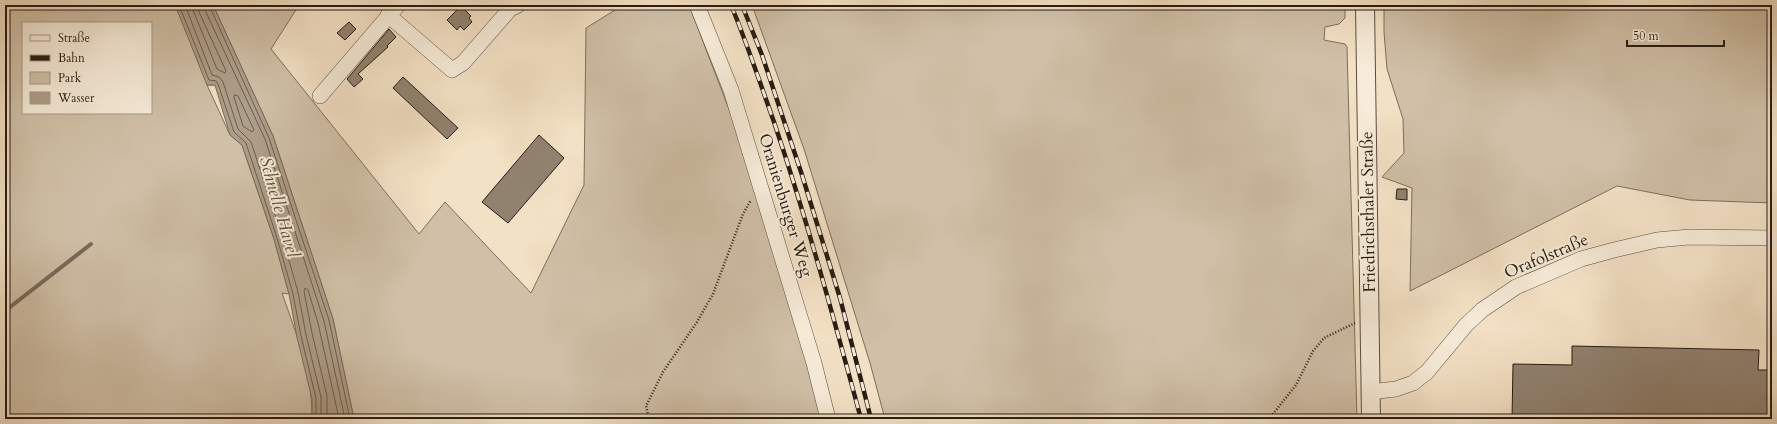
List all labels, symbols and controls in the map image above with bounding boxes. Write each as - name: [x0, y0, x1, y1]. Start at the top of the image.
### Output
- legend: [22, 22, 152, 114]
- scale bar: [1627, 22, 1724, 48]
- text: 50 m: [1633, 28, 1660, 44]
- text: Straße: [58, 30, 90, 46]
- text: Bahn: [58, 50, 85, 66]
- text: Park: [58, 70, 82, 86]
- text: Wasser: [57, 90, 95, 106]
- street label: Oranienburger Weg: [753, 131, 819, 280]
- street label: Friedrichsthaler Straße: [1355, 131, 1381, 293]
- water label: Schnelle Havel: [253, 154, 306, 261]
- street label: Orafolstraße: [1500, 228, 1592, 284]

